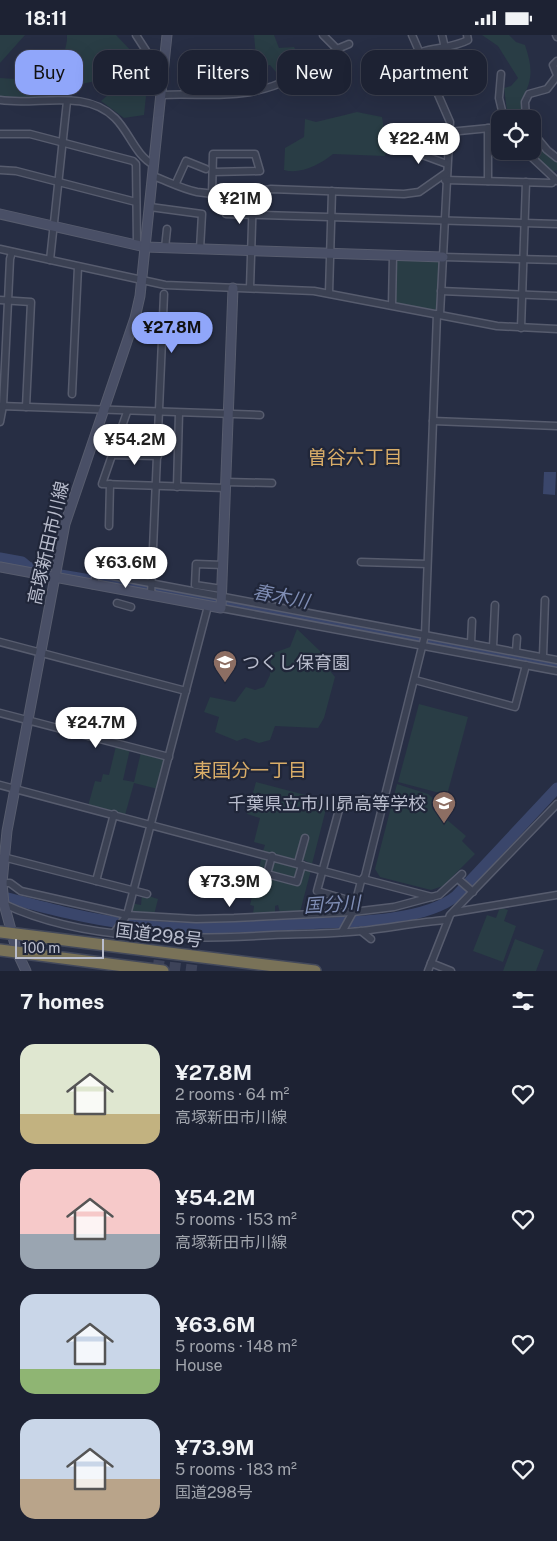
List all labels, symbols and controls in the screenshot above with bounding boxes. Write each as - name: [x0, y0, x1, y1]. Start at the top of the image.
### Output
- text: 18:11: [25, 7, 67, 29]
- chip: Buy: [15, 50, 83, 95]
- chip: Rent: [93, 50, 168, 95]
- chip: Filters: [178, 50, 267, 95]
- chip: New: [277, 50, 351, 95]
- chip: Apartment: [361, 50, 487, 95]
- map controls: [491, 110, 541, 160]
- button: locate: [491, 110, 541, 160]
- pin: ¥22.4M: [378, 123, 460, 165]
- text: ¥22.4M: [389, 129, 449, 148]
- pin: ¥21M: [210, 183, 270, 225]
- text: ¥21M: [219, 189, 261, 208]
- pin: ¥27.8M: [131, 311, 213, 354]
- text: ¥27.8M: [143, 318, 201, 337]
- pin: ¥54.2M: [94, 423, 176, 466]
- text: ¥54.2M: [104, 430, 166, 449]
- district label: 曽谷六丁目: [307, 446, 403, 468]
- street label: 高塚新田市川線: [24, 479, 72, 607]
- pin: ¥63.6M: [85, 547, 167, 589]
- text: ¥63.6M: [95, 553, 157, 572]
- water label: 春木川: [251, 580, 313, 613]
- school or university icon: つくし保育園: [212, 649, 238, 683]
- place label: つくし保育園: [242, 652, 350, 673]
- pin: ¥24.7M: [55, 707, 137, 749]
- text: ¥24.7M: [67, 713, 125, 732]
- district label: 東国分一丁目: [193, 759, 307, 781]
- school or university icon: 千葉県立市川昴高等学校: [431, 790, 457, 824]
- place label: 千葉県立市川昴高等学校: [228, 793, 426, 814]
- pin: ¥73.9M: [189, 865, 271, 908]
- text: ¥73.9M: [200, 872, 260, 891]
- water label: 国分川: [303, 891, 363, 916]
- street label: 国道298号: [114, 919, 204, 951]
- scale bar: [15, 936, 104, 959]
- text: 100 m: [22, 940, 60, 956]
- icon: filters: [509, 987, 537, 1015]
- text: 7 homes: [20, 989, 104, 1014]
- text: ¥27.8M: [175, 1060, 252, 1085]
- icon: home: [60, 1064, 120, 1124]
- icon: heart: [509, 1080, 537, 1108]
- text: 2 rooms · 64 m²: [175, 1085, 289, 1104]
- text: 高塚新田市川線: [175, 1108, 287, 1127]
- text: ¥54.2M: [175, 1185, 255, 1210]
- icon: home: [60, 1189, 120, 1249]
- icon: heart: [509, 1205, 537, 1233]
- text: 5 rooms · 153 m²: [175, 1210, 297, 1229]
- text: 高塚新田市川線: [175, 1233, 287, 1252]
- text: ¥63.6M: [175, 1312, 255, 1337]
- icon: home: [60, 1314, 120, 1374]
- icon: heart: [509, 1330, 537, 1358]
- text: 5 rooms · 148 m²: [175, 1337, 297, 1356]
- text: House: [175, 1356, 223, 1375]
- text: ¥73.9M: [175, 1435, 255, 1460]
- icon: home: [60, 1439, 120, 1499]
- icon: heart: [509, 1455, 537, 1483]
- text: 5 rooms · 183 m²: [175, 1460, 297, 1479]
- text: 国道298号: [175, 1483, 253, 1502]

